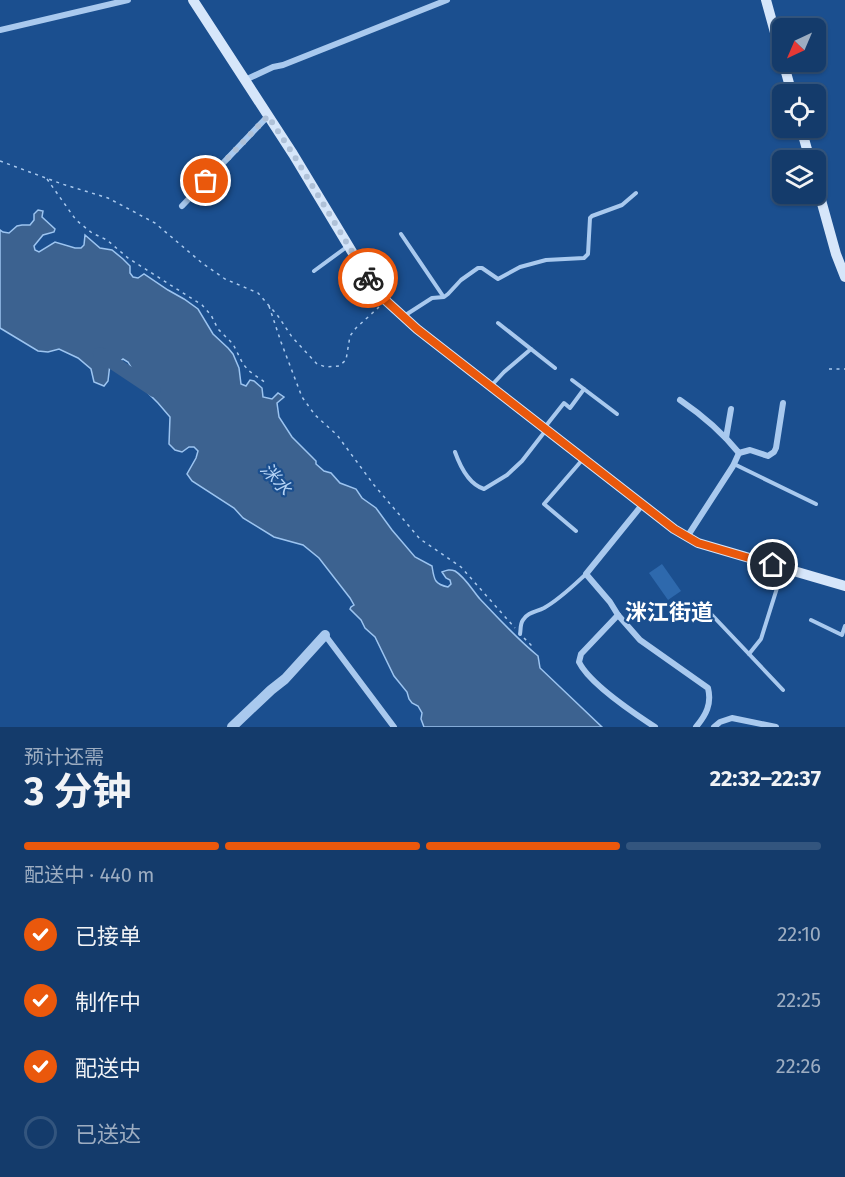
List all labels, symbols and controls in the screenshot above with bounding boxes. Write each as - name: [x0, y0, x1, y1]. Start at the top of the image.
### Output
- north arrow: [772, 18, 826, 72]
- map controls: [772, 18, 826, 204]
- button: locate: [772, 84, 826, 138]
- button: layers: [772, 150, 826, 204]
- pin: [180, 155, 231, 206]
- icon: bag: [189, 164, 222, 197]
- courier: [338, 248, 398, 308]
- icon: bike: [352, 262, 385, 295]
- water label: 洣水: [256, 458, 297, 500]
- pin: [747, 539, 798, 590]
- icon: home: [756, 548, 789, 581]
- district label: 洣江街道: [625, 599, 713, 626]
- text: 预计还需: [24, 745, 104, 769]
- text: 22:32–22:37: [710, 765, 821, 792]
- text: 3 分钟: [24, 769, 132, 815]
- text: 配送中 · 440 m: [24, 863, 154, 887]
- icon: check: [24, 918, 57, 951]
- text: 22:10: [777, 922, 821, 946]
- text: 已接单: [75, 923, 141, 950]
- icon: check: [24, 984, 57, 1017]
- text: 22:25: [776, 988, 821, 1012]
- text: 制作中: [75, 989, 141, 1016]
- icon: check: [24, 1050, 57, 1083]
- text: 22:26: [776, 1054, 821, 1078]
- text: 配送中: [75, 1055, 141, 1082]
- text: 已送达: [75, 1121, 141, 1148]

